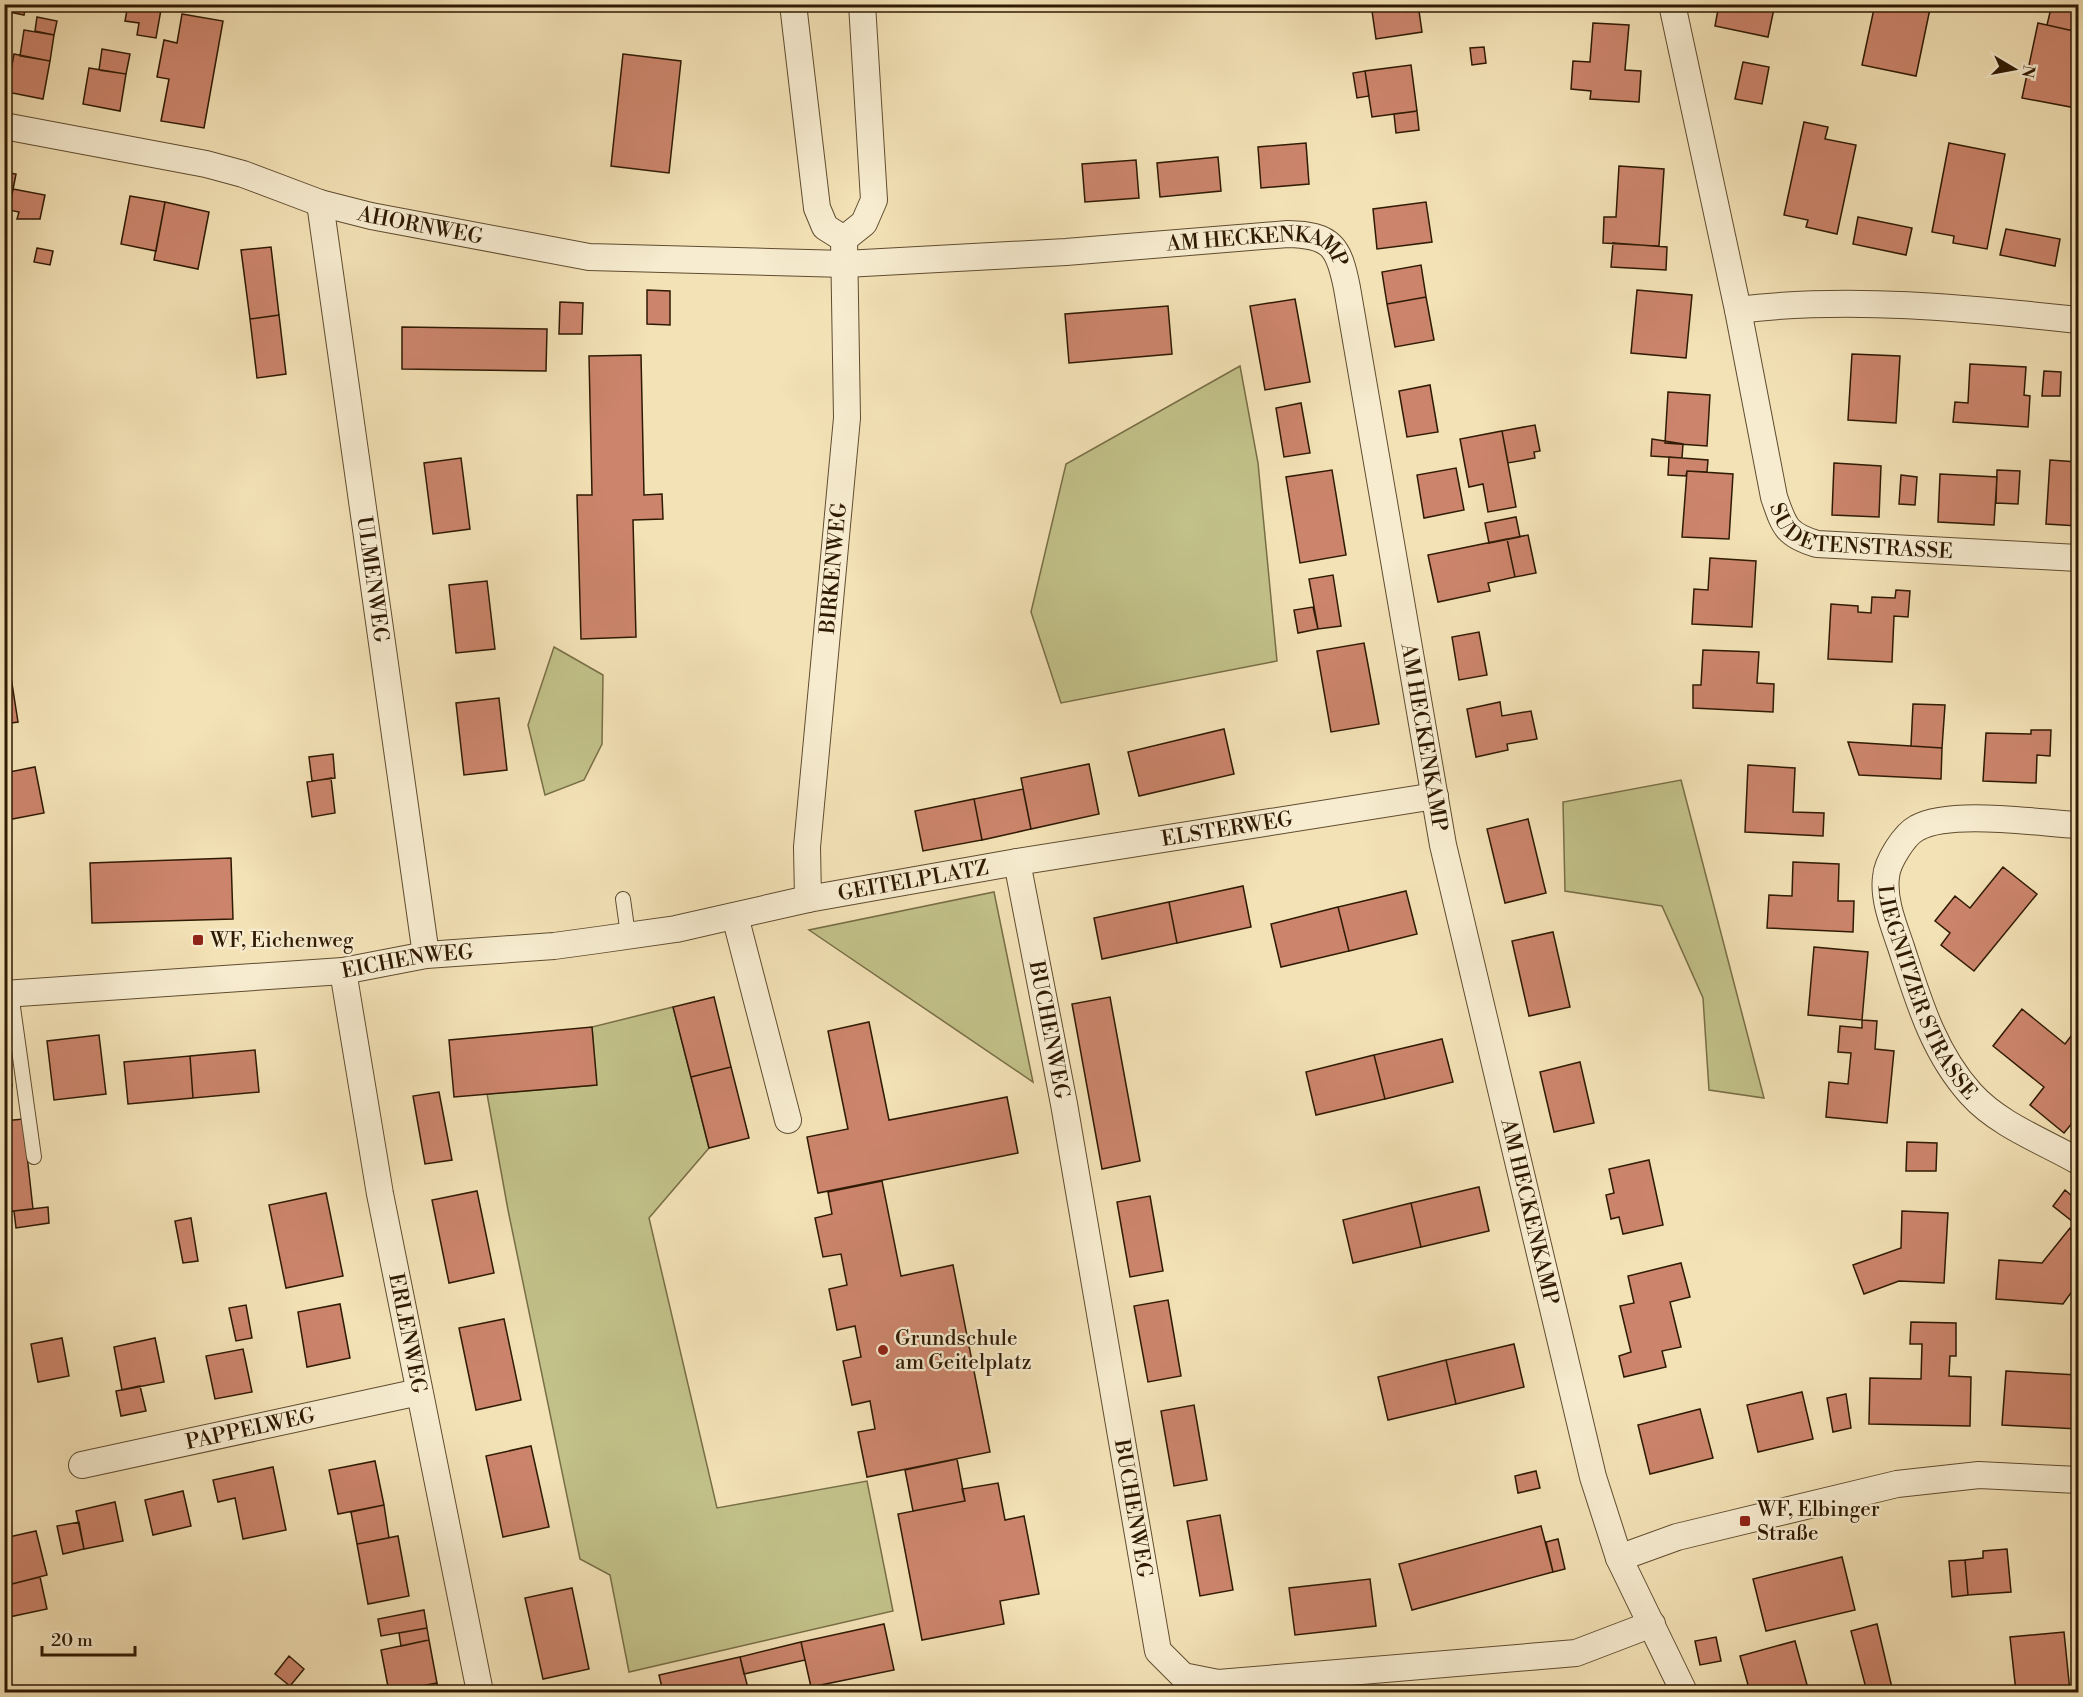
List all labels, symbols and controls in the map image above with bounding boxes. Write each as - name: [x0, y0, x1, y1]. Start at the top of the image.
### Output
- north arrow: [1984, 39, 2044, 99]
- text: N: [2017, 63, 2039, 80]
- street label: AHORNWEG: [354, 201, 485, 251]
- street label: AM HECKENKAMP: [1164, 221, 1353, 271]
- street label: SUDETENSTRASSE: [1763, 500, 1954, 565]
- street label: BIRKENWEG: [815, 501, 853, 636]
- street label: ULMENWEG: [350, 515, 394, 645]
- street label: AM HECKENKAMP: [1394, 641, 1452, 834]
- street label: ELSTERWEG: [1160, 807, 1295, 853]
- street label: GEITELPLATZ: [836, 855, 991, 907]
- street label: LIEGNITZER STRASSE: [1871, 884, 1982, 1106]
- place label: WF, Eichenweg: [209, 928, 354, 954]
- marker: WF, Eichenweg: [191, 933, 205, 947]
- street label: EICHENWEG: [339, 940, 475, 985]
- street label: BUCHENWEG: [1022, 958, 1075, 1102]
- street label: AM HECKENKAMP: [1494, 1115, 1564, 1308]
- street label: ERLENWEG: [382, 1271, 432, 1396]
- place label: Grundschule am Geitelplatz: [895, 1326, 1032, 1376]
- marker: Grundschule am Geitelplatz: [876, 1343, 890, 1357]
- street label: PAPPELWEG: [183, 1403, 318, 1456]
- street label: BUCHENWEG: [1108, 1437, 1157, 1580]
- place label: WF, Elbinger Straße: [1756, 1497, 1880, 1547]
- marker: WF, Elbinger Straße: [1738, 1514, 1752, 1528]
- scale bar: [42, 1619, 135, 1657]
- text: 20 m: [51, 1629, 93, 1652]

